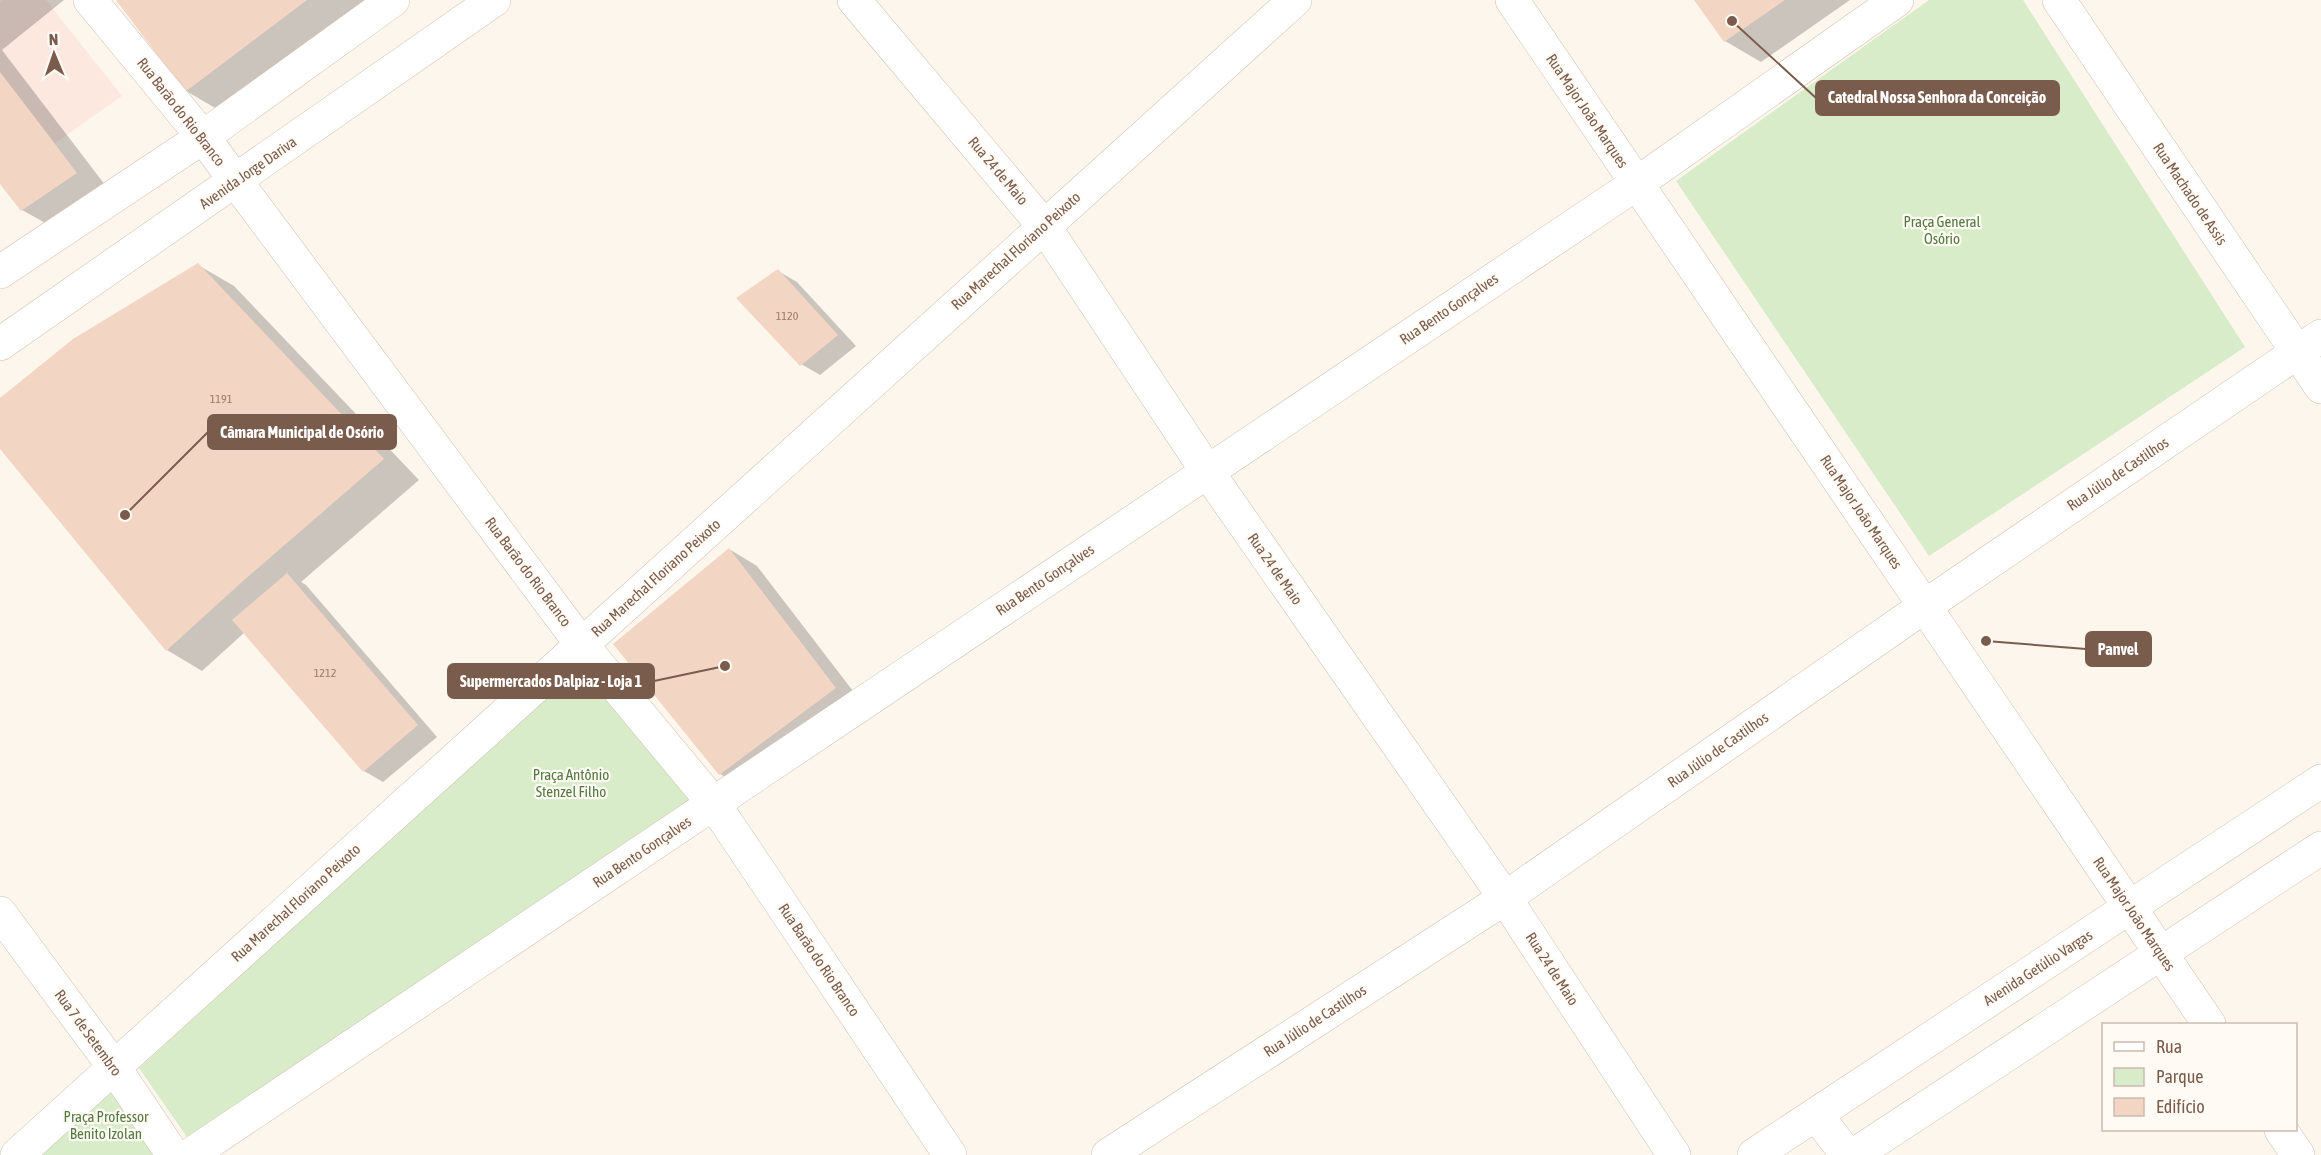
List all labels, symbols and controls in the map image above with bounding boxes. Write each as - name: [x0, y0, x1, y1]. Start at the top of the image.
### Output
- north arrow: [24, 24, 84, 84]
- text: N: [48, 30, 59, 48]
- street label: Rua Major João Marques: [1543, 51, 1632, 171]
- street label: Rua Barão do Rio Branco: [134, 54, 229, 169]
- callout: Catedral Nossa Senhora da Conceição: [1816, 81, 2059, 115]
- text: Catedral Nossa Senhora da Conceição: [1828, 88, 2047, 106]
- street label: Avenida Jorge Dariva: [196, 133, 299, 212]
- street label: Rua 24 de Maio: [965, 133, 1032, 208]
- street label: Rua Machado de Assis: [2150, 139, 2231, 248]
- street label: Rua Marechal Floriano Peixoto: [948, 188, 1084, 313]
- park label: Praça General Osório: [1904, 213, 1980, 247]
- street label: Rua Bento Gonçalves: [1396, 269, 1501, 348]
- house number: 1120: [776, 309, 799, 323]
- house number: 1191: [210, 392, 233, 406]
- callout: Câmara Municipal de Osório: [208, 415, 396, 449]
- text: Câmara Municipal de Osório: [220, 423, 384, 441]
- street label: Rua Júlio de Castilhos: [2064, 433, 2172, 514]
- street label: Rua Major João Marques: [1817, 452, 1906, 572]
- street label: Rua Barão do Rio Branco: [482, 514, 575, 630]
- street label: Rua Marechal Floriano Peixoto: [588, 515, 724, 640]
- street label: Rua 24 de Maio: [1245, 530, 1306, 608]
- street label: Rua Bento Gonçalves: [992, 540, 1097, 619]
- callout: Panvel: [2086, 632, 2151, 666]
- text: Panvel: [2098, 640, 2139, 658]
- callout: Supermercados Dalpiaz - Loja 1: [448, 664, 654, 698]
- house number: 1212: [314, 666, 336, 680]
- text: Supermercados Dalpiaz - Loja 1: [460, 672, 642, 690]
- street label: Rua Júlio de Castilhos: [1664, 709, 1771, 791]
- park label: Praça Antônio Stenzel Filho: [533, 766, 609, 800]
- street label: Rua Bento Gonçalves: [589, 812, 694, 891]
- street label: Rua Marechal Floriano Peixoto: [228, 840, 364, 965]
- street label: Rua Major João Marques: [2090, 854, 2179, 974]
- street label: Rua Barão do Rio Branco: [775, 900, 863, 1019]
- street label: Avenida Getúlio Vargas: [1980, 926, 2095, 1009]
- street label: Rua 24 de Maio: [1523, 929, 1582, 1008]
- street label: Rua Júlio de Castilhos: [1260, 981, 1369, 1060]
- street label: Rua 7 de Setembro: [51, 986, 125, 1079]
- legend: [2102, 1023, 2297, 1131]
- text: Rua: [2156, 1036, 2182, 1057]
- text: Parque: [2156, 1066, 2204, 1087]
- text: Edifício: [2156, 1096, 2205, 1117]
- park label: Praça Professor Benito Izolan: [64, 1108, 149, 1142]

